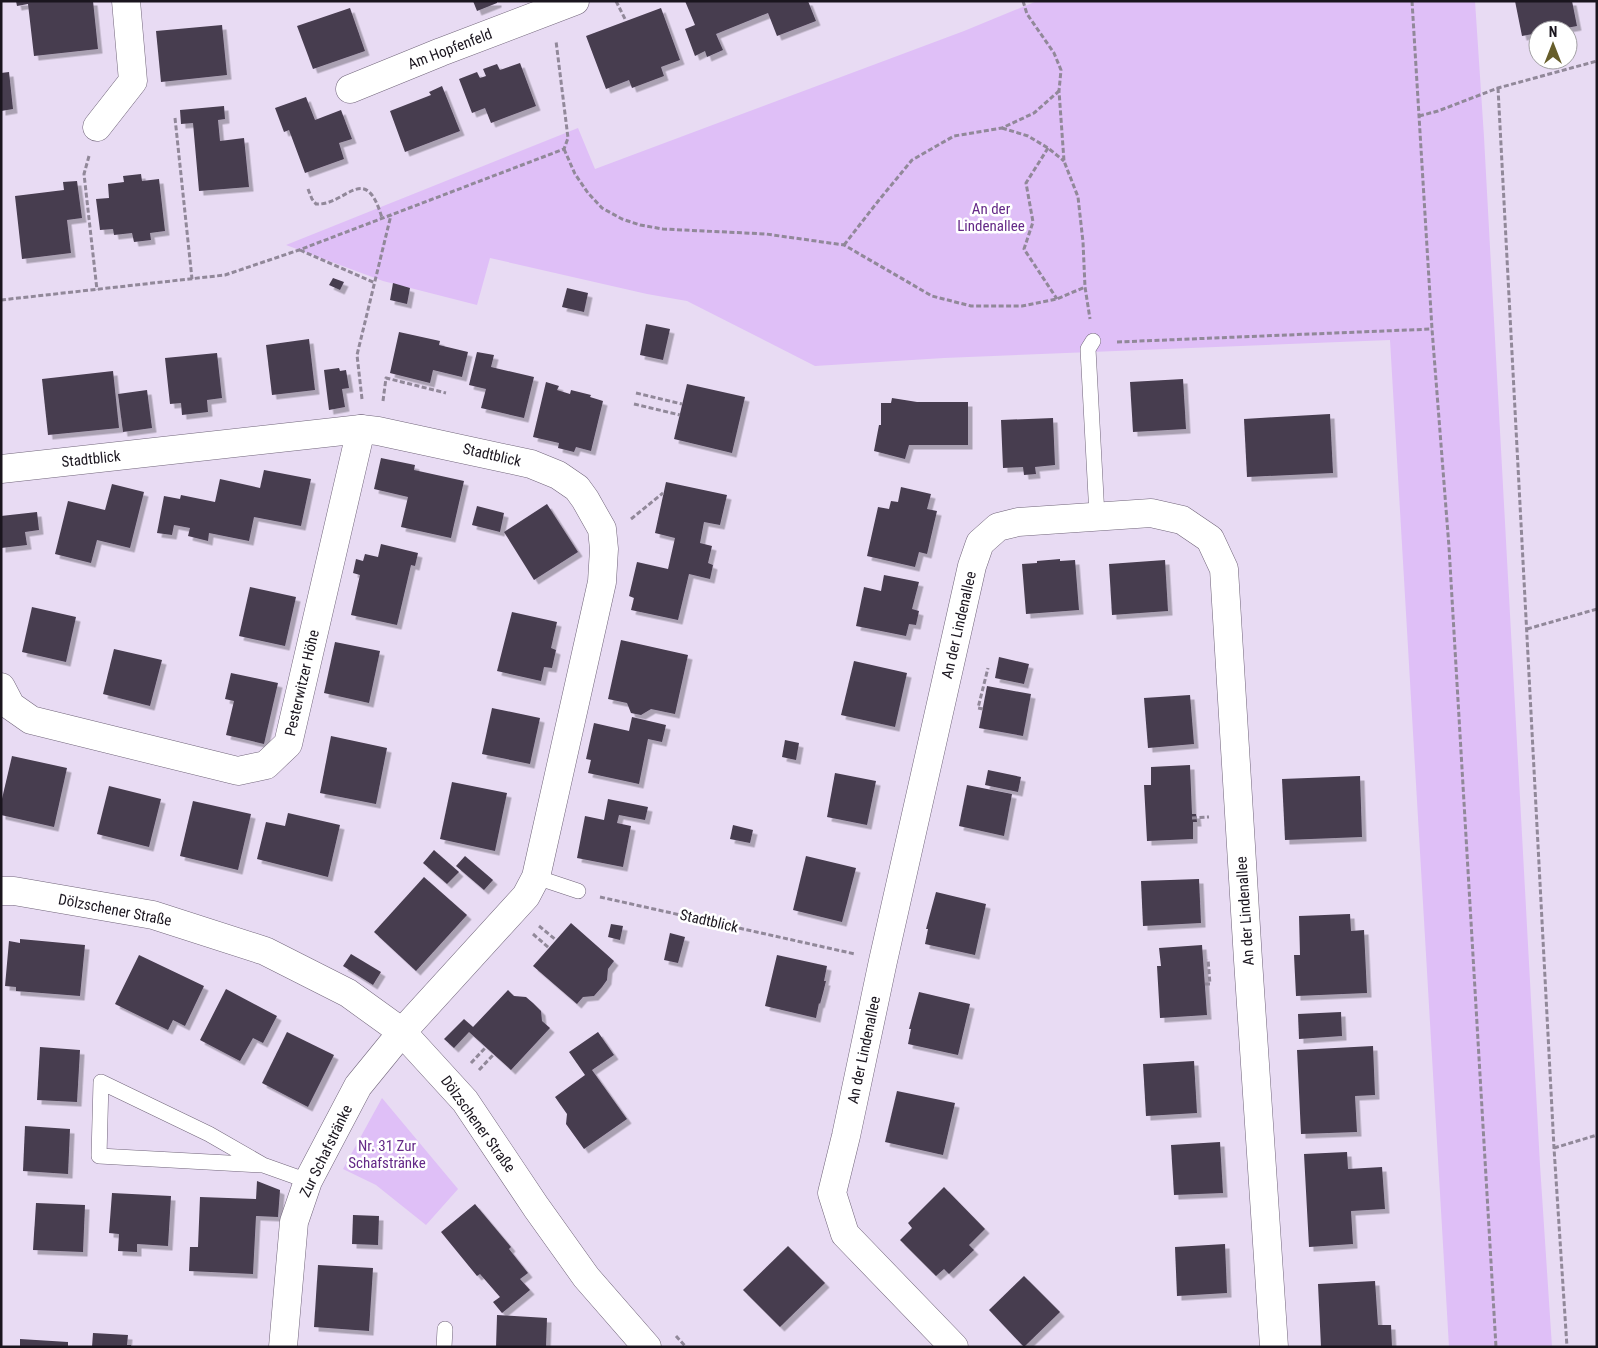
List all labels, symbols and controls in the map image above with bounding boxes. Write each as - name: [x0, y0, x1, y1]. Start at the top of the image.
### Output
- north arrow: [1528, 20, 1578, 70]
- text: N: [1549, 24, 1557, 40]
- street label: Am Hopfenfeld: [405, 25, 495, 73]
- park label: An der Lindenallee: [957, 200, 1025, 235]
- street label: Stadtblick: [461, 440, 523, 470]
- street label: Stadtblick: [61, 447, 122, 471]
- street label: An der Lindenallee: [938, 570, 980, 680]
- street label: Pesterwitzer Höhe: [281, 628, 323, 738]
- street label: An der Lindenallee: [1232, 856, 1258, 966]
- street label: Dölzschener Straße: [57, 890, 173, 930]
- street label: Stadtblick: [678, 906, 740, 936]
- street label: An der Lindenallee: [844, 995, 884, 1105]
- street label: Dölzschener Straße: [437, 1072, 519, 1176]
- street label: Zur Schafstränke: [296, 1102, 356, 1200]
- park label: Nr. 31 Zur Schafstränke: [348, 1137, 426, 1172]

